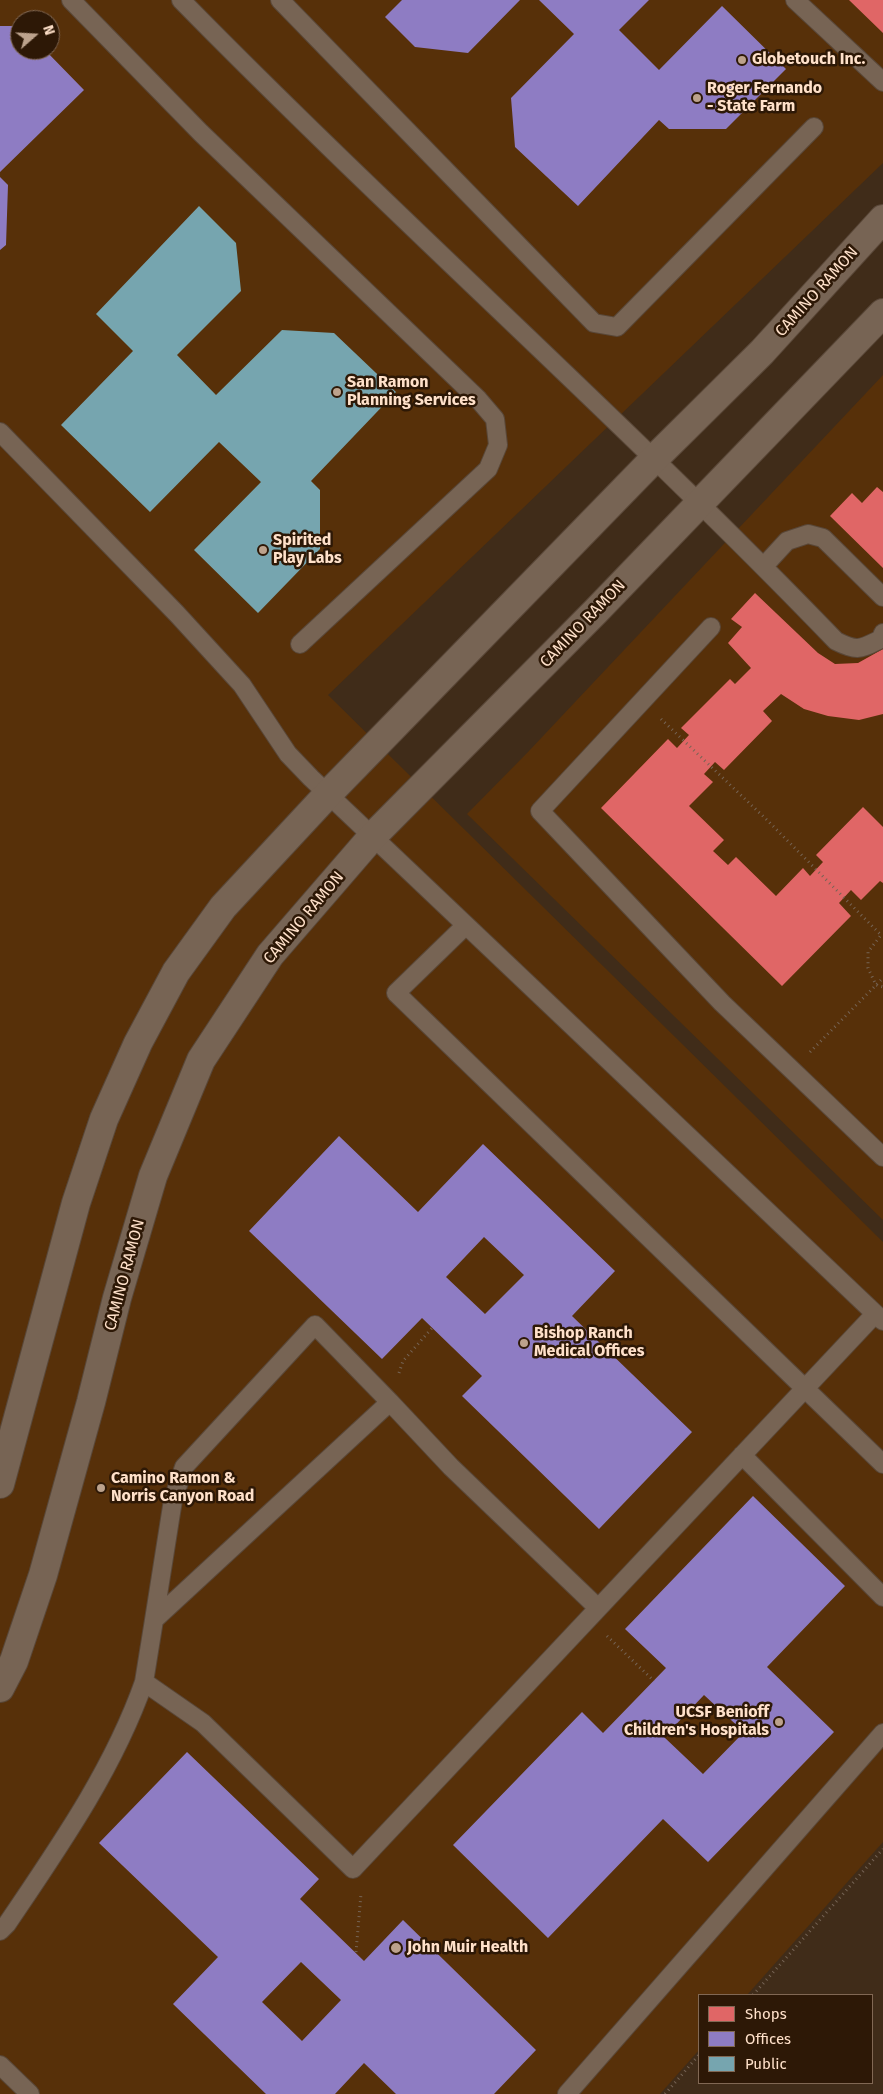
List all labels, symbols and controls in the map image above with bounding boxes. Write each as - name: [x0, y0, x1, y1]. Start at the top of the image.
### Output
- north arrow: [10, 10, 60, 60]
- text: N: [39, 23, 58, 37]
- place label: Globetouch Inc.: [752, 50, 865, 70]
- marker: Globetouch Inc.: [736, 54, 748, 66]
- place label: Roger Fernando - State Farm: [707, 79, 822, 117]
- marker: Roger Fernando - State Farm: [691, 92, 703, 104]
- street label: CAMINO RAMON: [772, 243, 862, 341]
- place label: San Ramon Planning Services: [347, 373, 476, 411]
- marker: San Ramon Planning Services: [331, 386, 343, 398]
- place label: Spirited Play Labs: [273, 531, 342, 569]
- marker: Spirited Play Labs: [257, 544, 269, 556]
- street label: CAMINO RAMON: [536, 576, 630, 672]
- street label: CAMINO RAMON: [260, 868, 348, 968]
- street label: CAMINO RAMON: [101, 1217, 149, 1333]
- place label: Bishop Ranch Medical Offices: [534, 1324, 644, 1362]
- marker: Bishop Ranch Medical Offices: [518, 1337, 530, 1349]
- place label: Camino Ramon & Norris Canyon Road: [111, 1469, 254, 1507]
- marker: Camino Ramon & Norris Canyon Road: [95, 1482, 107, 1494]
- place label: UCSF Benioff Children's Hospitals: [624, 1703, 769, 1741]
- marker: UCSF Benioff Children's Hospitals: [773, 1716, 785, 1728]
- place label: John Muir Health: [407, 1938, 528, 1958]
- marker: John Muir Health: [389, 1941, 403, 1955]
- legend: [698, 1994, 873, 2084]
- text: Shops: [745, 2005, 787, 2023]
- text: Offices: [745, 2030, 791, 2048]
- text: Public: [745, 2055, 787, 2073]

